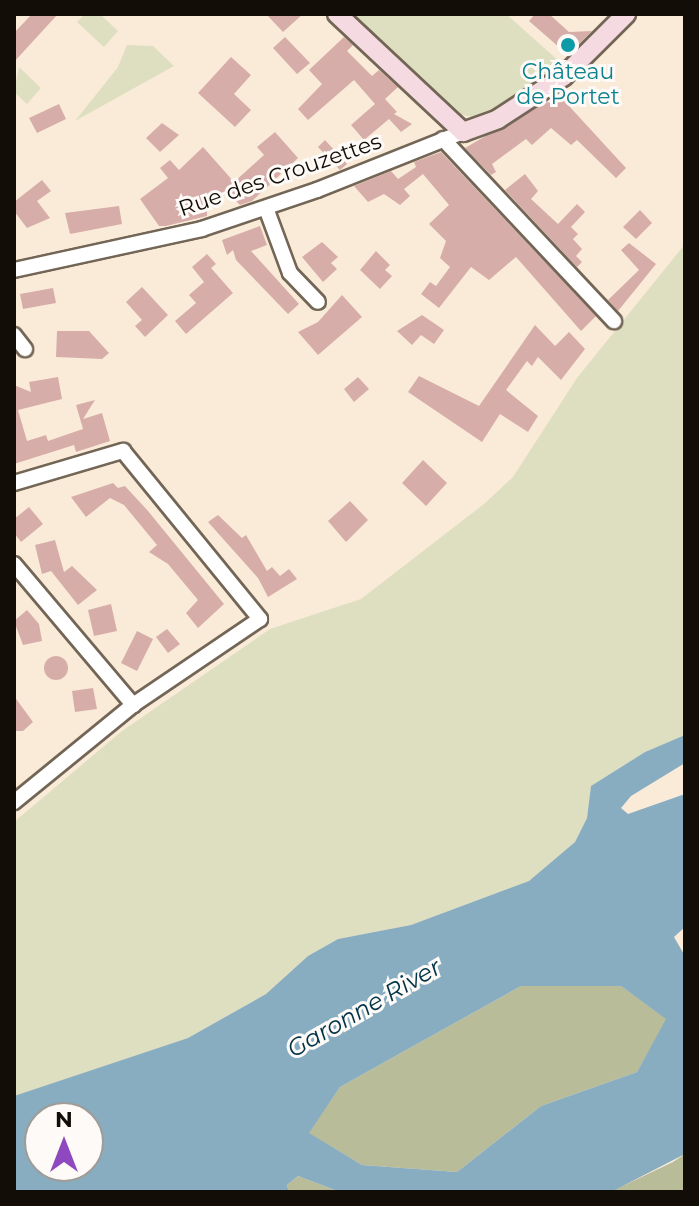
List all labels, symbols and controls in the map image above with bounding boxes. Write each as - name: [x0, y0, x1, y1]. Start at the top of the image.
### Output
- marker: Château de Portet: [559, 36, 577, 54]
- place label: Château de Portet: [516, 58, 620, 110]
- street label: Rue des Crouzettes: [175, 128, 385, 222]
- water label: Garonne River: [282, 952, 446, 1064]
- north arrow: [24, 1102, 104, 1182]
- text: N: [55, 1106, 73, 1133]

